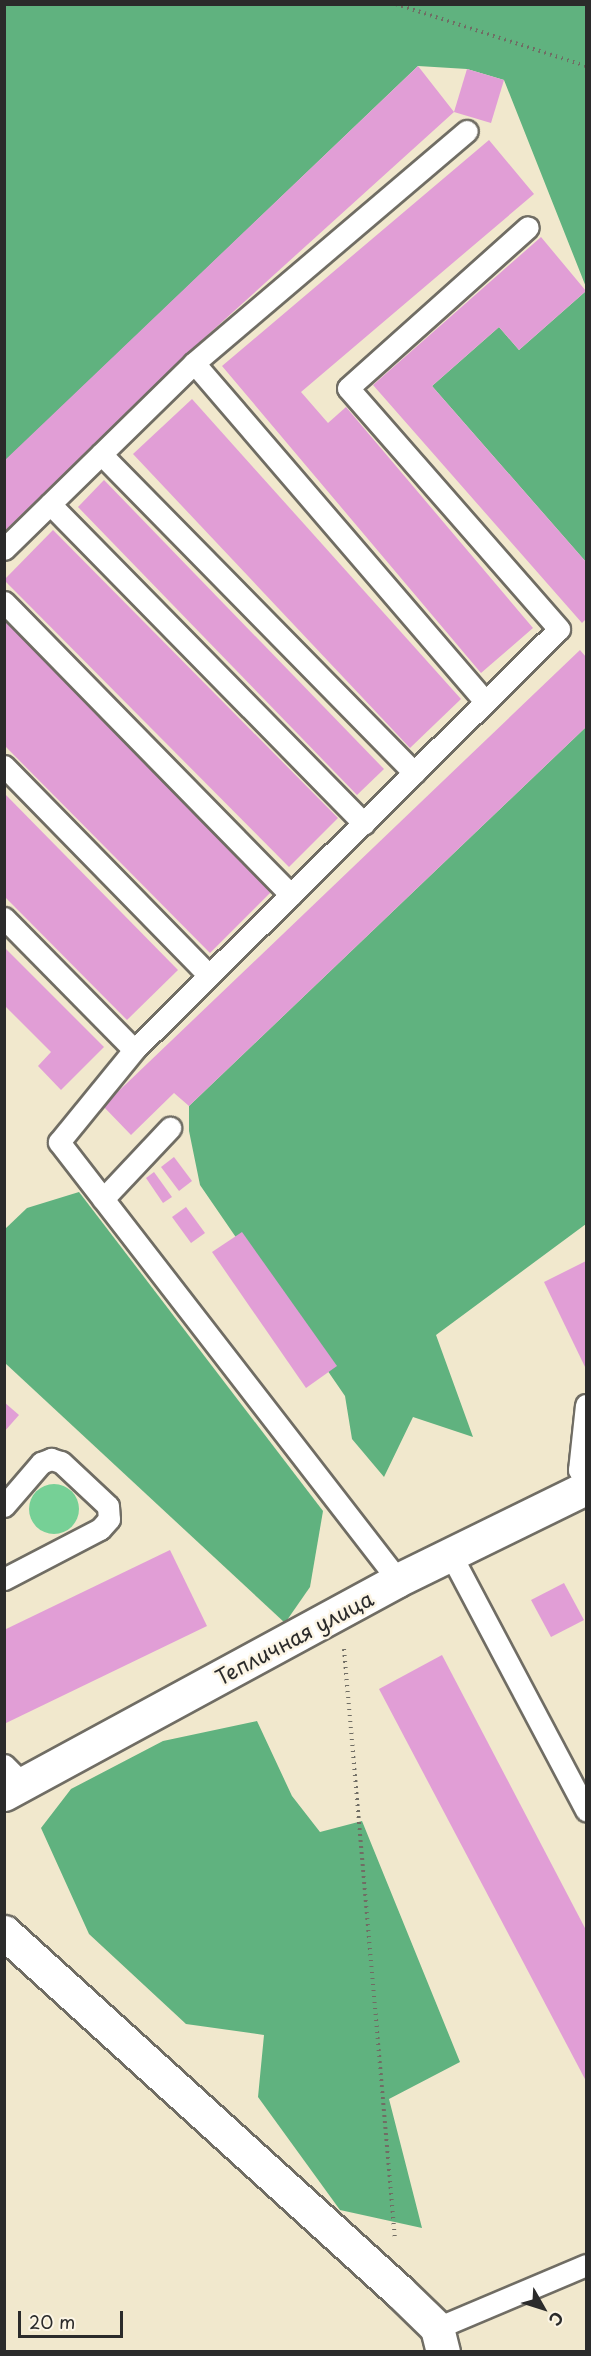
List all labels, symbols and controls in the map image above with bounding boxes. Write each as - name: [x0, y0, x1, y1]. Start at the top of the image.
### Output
- street label: Тепличная улица: [210, 1584, 378, 1690]
- north arrow: [513, 2278, 573, 2338]
- scale bar: [21, 2299, 126, 2337]
- text: С: [544, 2307, 570, 2332]
- text: 20 m: [29, 2308, 75, 2335]

